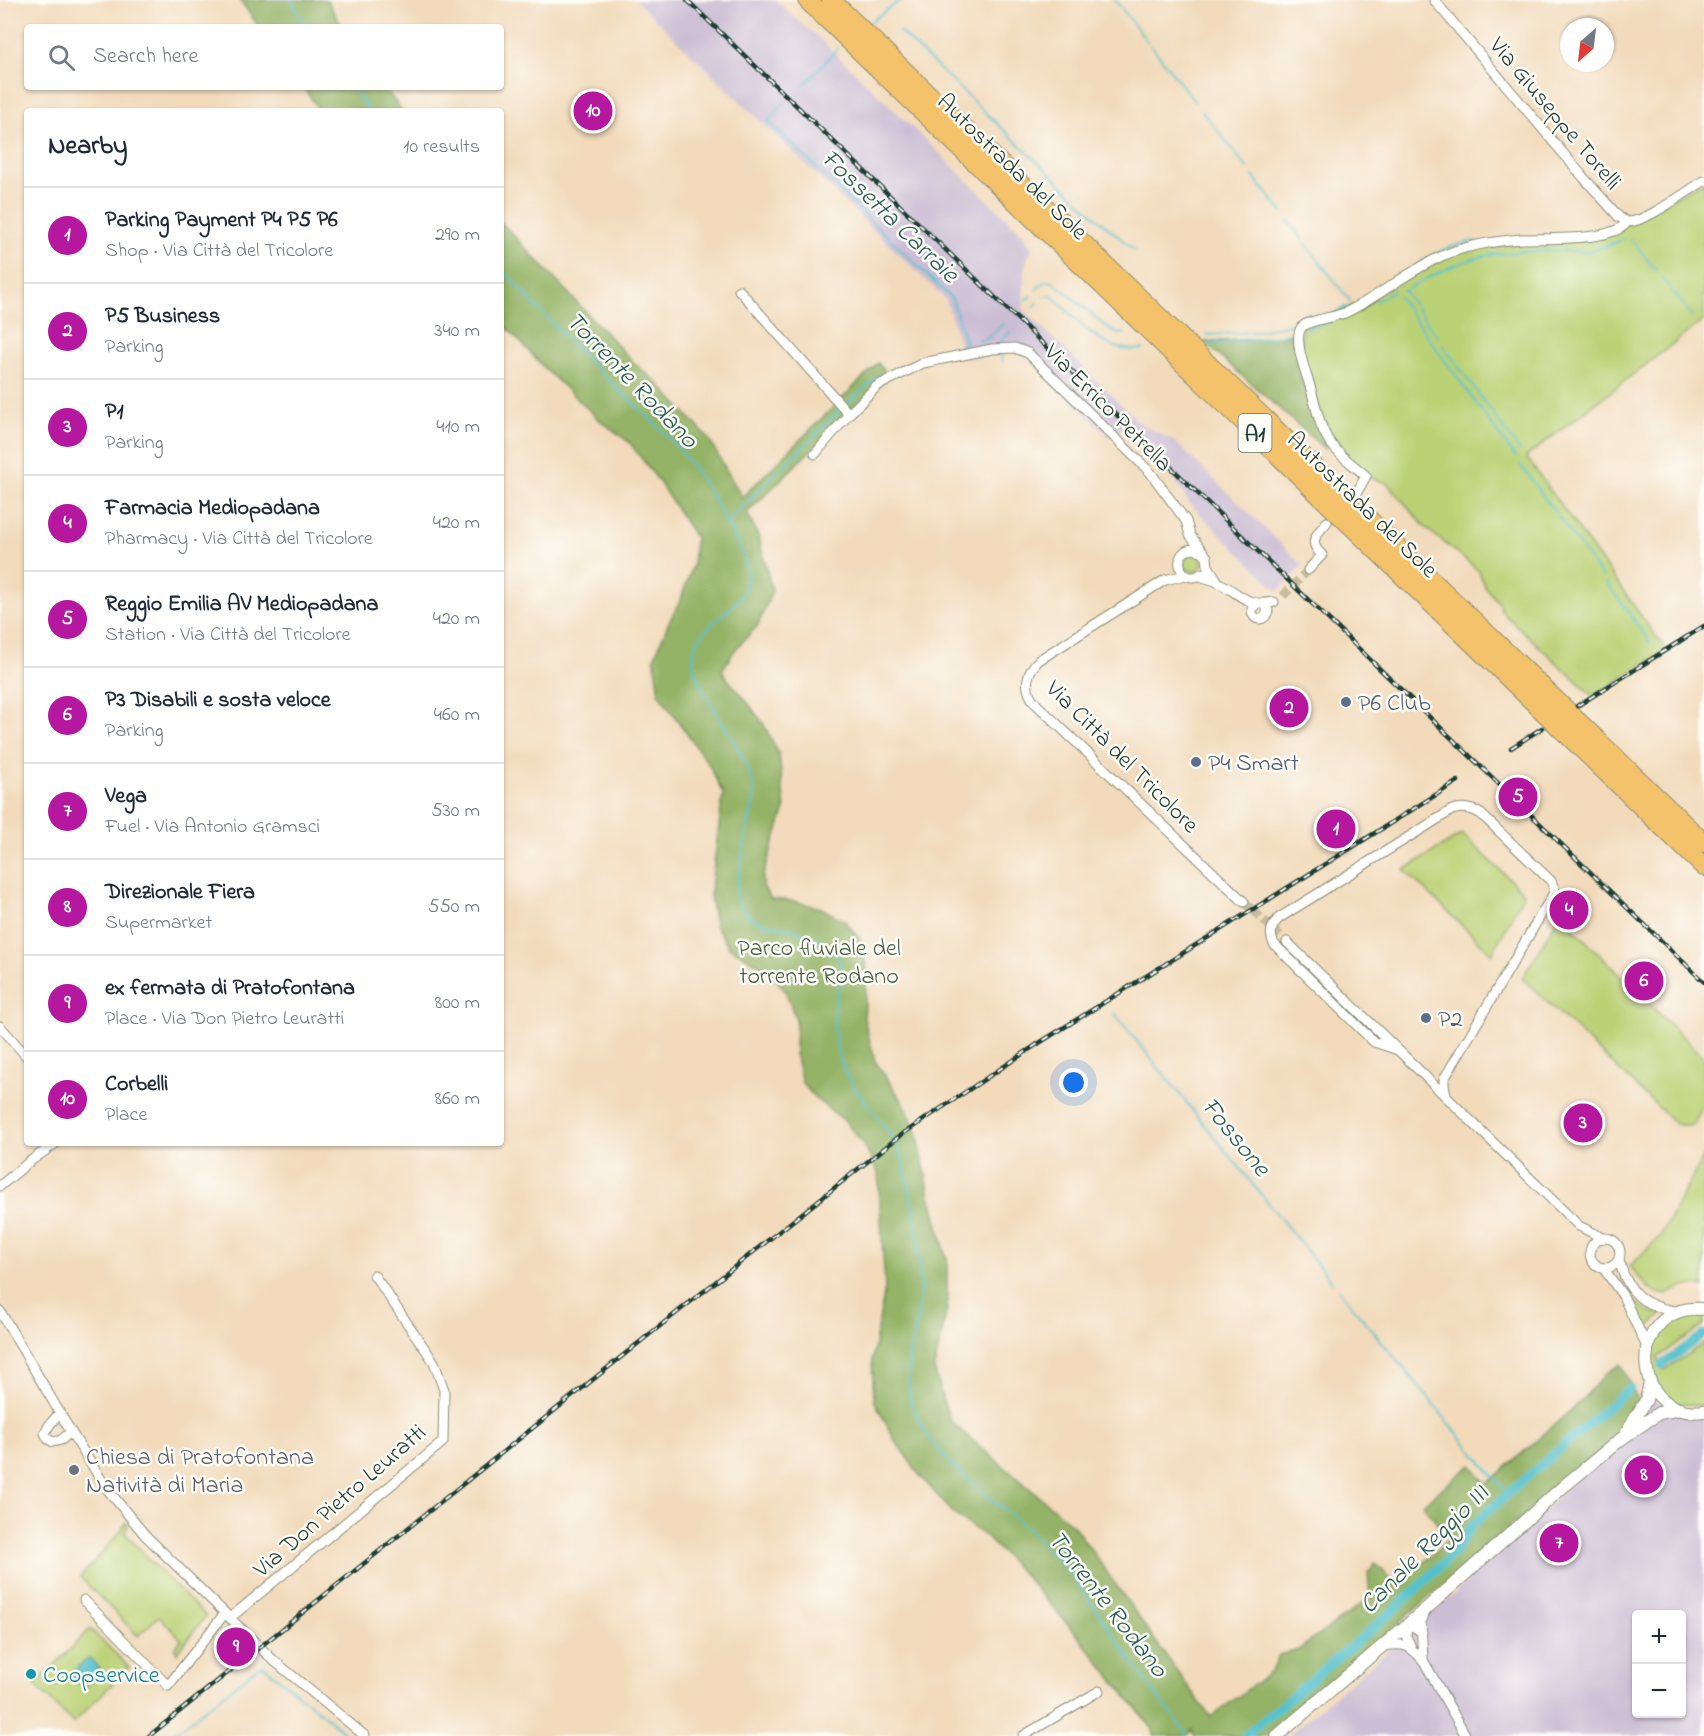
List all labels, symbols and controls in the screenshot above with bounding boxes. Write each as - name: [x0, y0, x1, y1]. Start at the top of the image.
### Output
- north arrow: [1560, 18, 1614, 72]
- search box: [24, 24, 504, 90]
- street label: Via Giuseppe Torelli: [1479, 30, 1629, 199]
- icon: search: [45, 41, 78, 74]
- text: Search here: [93, 41, 198, 73]
- street label: Autostrada del Sole: [928, 86, 1095, 249]
- pin: 10: [574, 88, 612, 134]
- text: Nearby: [48, 128, 127, 166]
- text: 10 results: [403, 133, 480, 162]
- water label: Fossetta Carraie: [811, 141, 967, 294]
- text: Parking Payment P4 P5 P6: [105, 205, 338, 237]
- text: 1: [64, 221, 71, 250]
- text: 290 m: [435, 221, 480, 250]
- text: Shop · Via Città del Tricolore: [105, 237, 333, 266]
- text: P5 Business: [105, 301, 220, 333]
- water label: Torrente Rodano: [555, 304, 707, 459]
- text: 2: [63, 317, 72, 346]
- text: 340 m: [434, 317, 480, 346]
- text: Parking: [105, 333, 164, 362]
- street label: Via Errico Petrella: [1034, 336, 1179, 481]
- text: P1: [105, 397, 123, 429]
- text: 3: [63, 413, 72, 442]
- text: 410 m: [436, 413, 480, 442]
- road number: A1: [1238, 414, 1272, 452]
- street label: Autostrada del Sole: [1278, 424, 1445, 587]
- text: Parking: [105, 429, 164, 458]
- text: Farmacia Mediopadana: [105, 493, 320, 525]
- text: 4: [63, 509, 72, 538]
- text: 420 m: [433, 509, 480, 538]
- text: Pharmacy · Via Città del Tricolore: [105, 525, 373, 554]
- text: Reggio Emilia AV Mediopadana: [105, 589, 378, 621]
- text: 5: [62, 605, 73, 634]
- text: 420 m: [433, 605, 480, 634]
- text: Station · Via Città del Tricolore: [105, 621, 351, 650]
- street label: Via Città del Tricolore: [1036, 672, 1206, 843]
- text: P3 Disabili e sosta veloce: [105, 685, 331, 717]
- pin: 2: [1270, 686, 1308, 730]
- place label: P6 Club: [1358, 687, 1431, 722]
- marker: P6 Club: [1339, 695, 1353, 709]
- text: 6: [63, 701, 72, 730]
- text: 460 m: [434, 701, 480, 730]
- text: Parking: [105, 717, 164, 746]
- place label: P4 Smart: [1208, 747, 1299, 782]
- marker: P4 Smart: [1189, 755, 1203, 769]
- pin: 5: [1498, 774, 1538, 820]
- text: Vega: [105, 781, 147, 813]
- text: 7: [63, 797, 72, 826]
- text: 530 m: [431, 797, 480, 826]
- pin: 1: [1316, 806, 1356, 852]
- text: Fuel · Via Antonio Gramsci: [105, 813, 320, 842]
- text: Direzionale Fiera: [105, 877, 255, 909]
- pin: 4: [1550, 888, 1588, 932]
- text: 8: [64, 893, 71, 922]
- text: 550 m: [428, 893, 480, 922]
- text: Supermarket: [105, 909, 212, 938]
- park label: Parco fluviale del torrente Rodano: [737, 932, 901, 995]
- pin: 6: [1624, 958, 1664, 1004]
- text: ex fermata di Pratofontana: [105, 973, 355, 1005]
- text: 9: [64, 989, 71, 1018]
- text: 800 m: [435, 989, 480, 1018]
- place label: P2: [1438, 1003, 1462, 1038]
- text: Place · Via Don Pietro Leuratti: [105, 1005, 344, 1034]
- marker: P2: [1419, 1011, 1433, 1025]
- your location: [1059, 1068, 1088, 1097]
- text: Corbelli: [105, 1069, 168, 1101]
- text: 10: [60, 1085, 75, 1114]
- text: 860 m: [435, 1085, 480, 1114]
- water label: Fossone: [1191, 1090, 1279, 1187]
- pin: 3: [1564, 1100, 1602, 1146]
- text: Place: [105, 1101, 147, 1130]
- street label: Via Don Pietro Leuratti: [246, 1417, 435, 1588]
- place label: Chiesa di Pratofontana Natività di Maria: [86, 1441, 314, 1504]
- pin: 8: [1624, 1452, 1664, 1498]
- marker: Chiesa di Pratofontana Natività di Maria: [67, 1463, 81, 1477]
- water label: Canale Reggio III: [1352, 1476, 1499, 1624]
- pin: 7: [1540, 1520, 1578, 1566]
- water label: Torrente Rodano: [1037, 1523, 1177, 1688]
- map controls: [1632, 1610, 1686, 1718]
- button: +: [1632, 1610, 1686, 1664]
- pin: 9: [216, 1624, 256, 1670]
- place label: Coopservice: [43, 1659, 160, 1694]
- button: −: [1632, 1664, 1686, 1718]
- marker: Coopservice: [24, 1667, 38, 1681]

